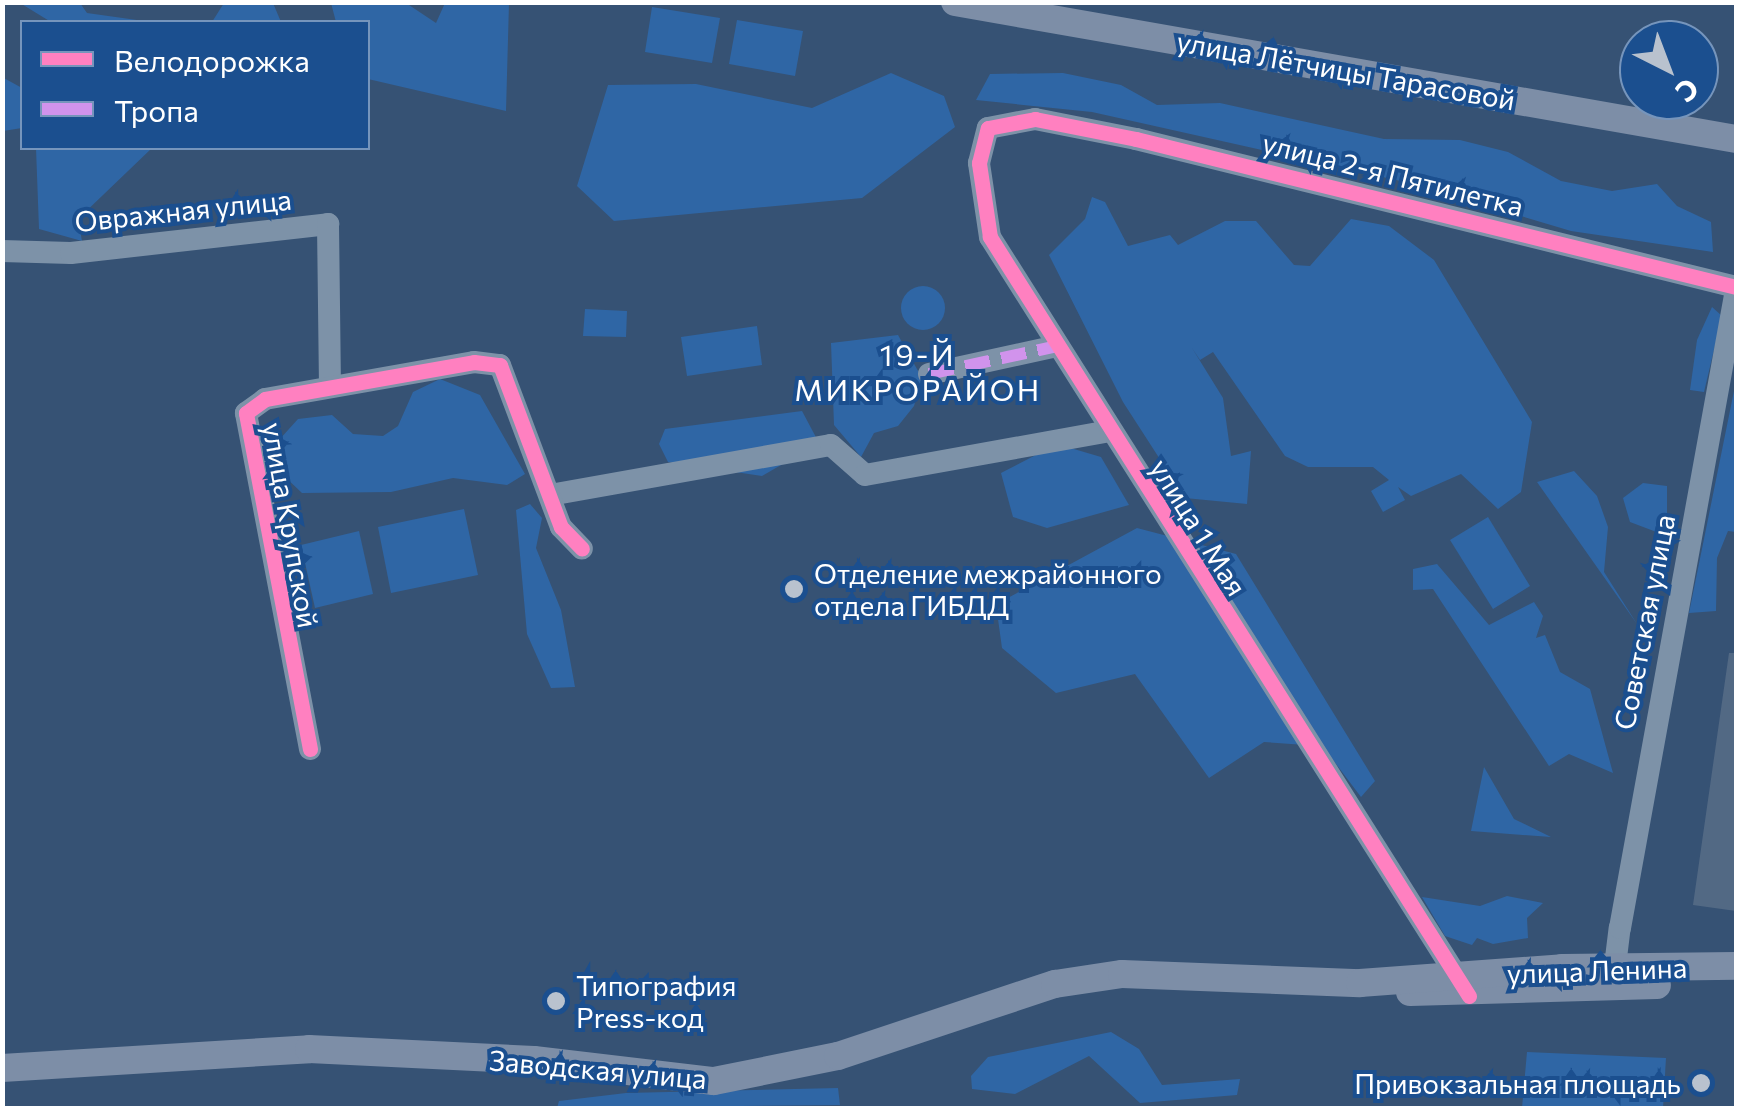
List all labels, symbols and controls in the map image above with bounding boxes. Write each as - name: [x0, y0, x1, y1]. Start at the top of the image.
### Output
- legend: [20, 20, 370, 150]
- north arrow: [1619, 20, 1719, 120]
- street label: улица Лётчицы Тарасовой: [1174, 24, 1518, 116]
- text: Велодорожка: [114, 41, 310, 78]
- text: С: [1669, 72, 1706, 110]
- text: Тропа: [114, 91, 199, 128]
- street label: улица 2-я Пятилетка: [1259, 125, 1527, 223]
- street label: Овражная улица: [73, 182, 293, 238]
- district label: 19-Й МИКРОРАЙОН: [794, 336, 1042, 406]
- street label: улица Крупской: [256, 420, 326, 630]
- street label: улица 1 Мая: [1144, 452, 1254, 602]
- street label: Советская улица: [1607, 512, 1681, 732]
- place label: Отделение межрайонного отдела ГИБДД: [814, 556, 1162, 622]
- marker: Отделение межрайонного отдела ГИБДД: [783, 578, 805, 600]
- street label: улица Ленина: [1506, 950, 1688, 990]
- place label: Типография Press-код: [576, 968, 736, 1034]
- marker: Типография Press-код: [545, 990, 567, 1012]
- street label: Заводская улица: [488, 1043, 708, 1095]
- place label: Привокзальная площадь: [1354, 1066, 1681, 1100]
- marker: Привокзальная площадь: [1690, 1072, 1712, 1094]

